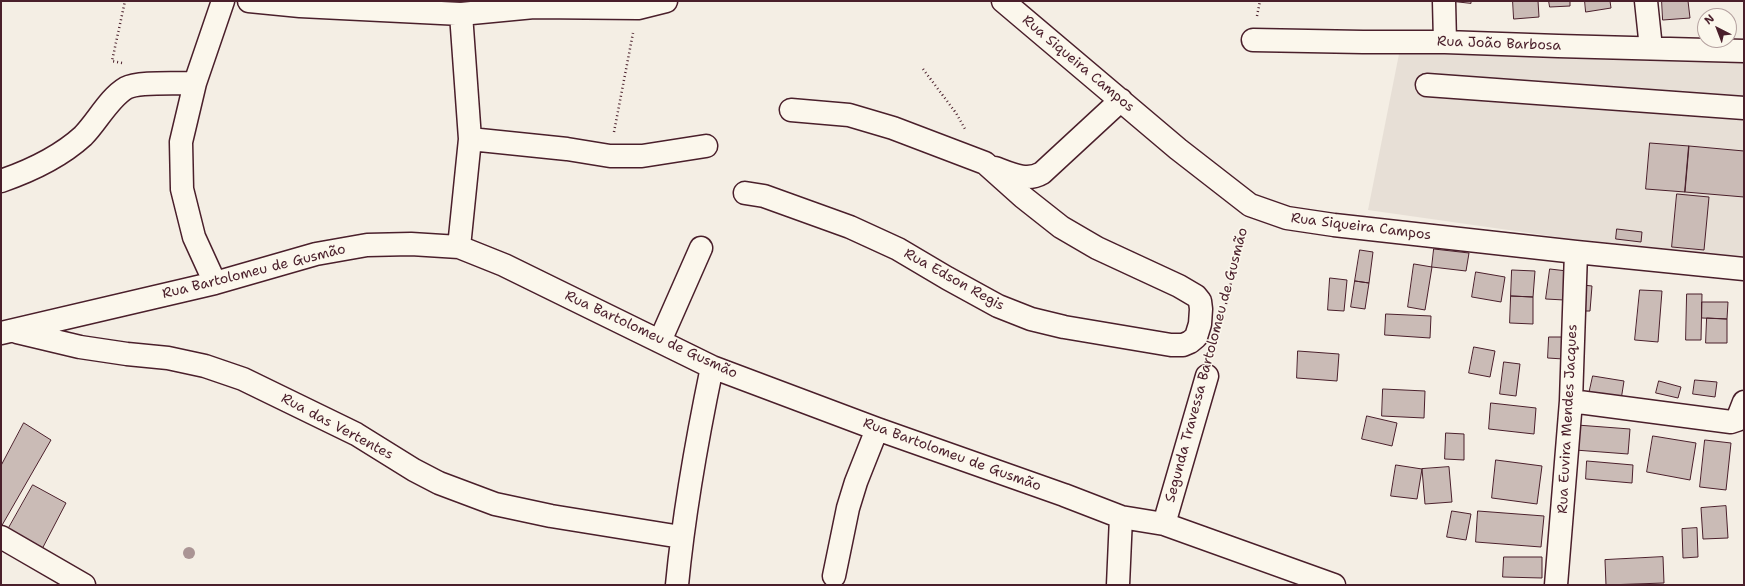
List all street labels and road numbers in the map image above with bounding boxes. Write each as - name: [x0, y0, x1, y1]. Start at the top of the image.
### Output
- street label: Rua Siqueira Campos: [1018, 12, 1138, 116]
- street label: Rua João Barbosa: [1437, 33, 1561, 55]
- street label: Rua Siqueira Campos: [1290, 210, 1432, 244]
- street label: Segunda Travessa Bartolomeu de Gusmão: [1162, 226, 1252, 504]
- street label: Rua Bartolomeu de Gusmão: [161, 241, 347, 303]
- street label: Rua Edson Regis: [901, 245, 1007, 315]
- street label: Rua Bartolomeu de Gusmão: [562, 288, 740, 382]
- street label: Rua Euvira Mendes Jacques: [1555, 324, 1581, 514]
- street label: Rua das Vertentes: [278, 390, 396, 464]
- street label: Rua Bartolomeu de Gusmão: [861, 415, 1043, 495]

